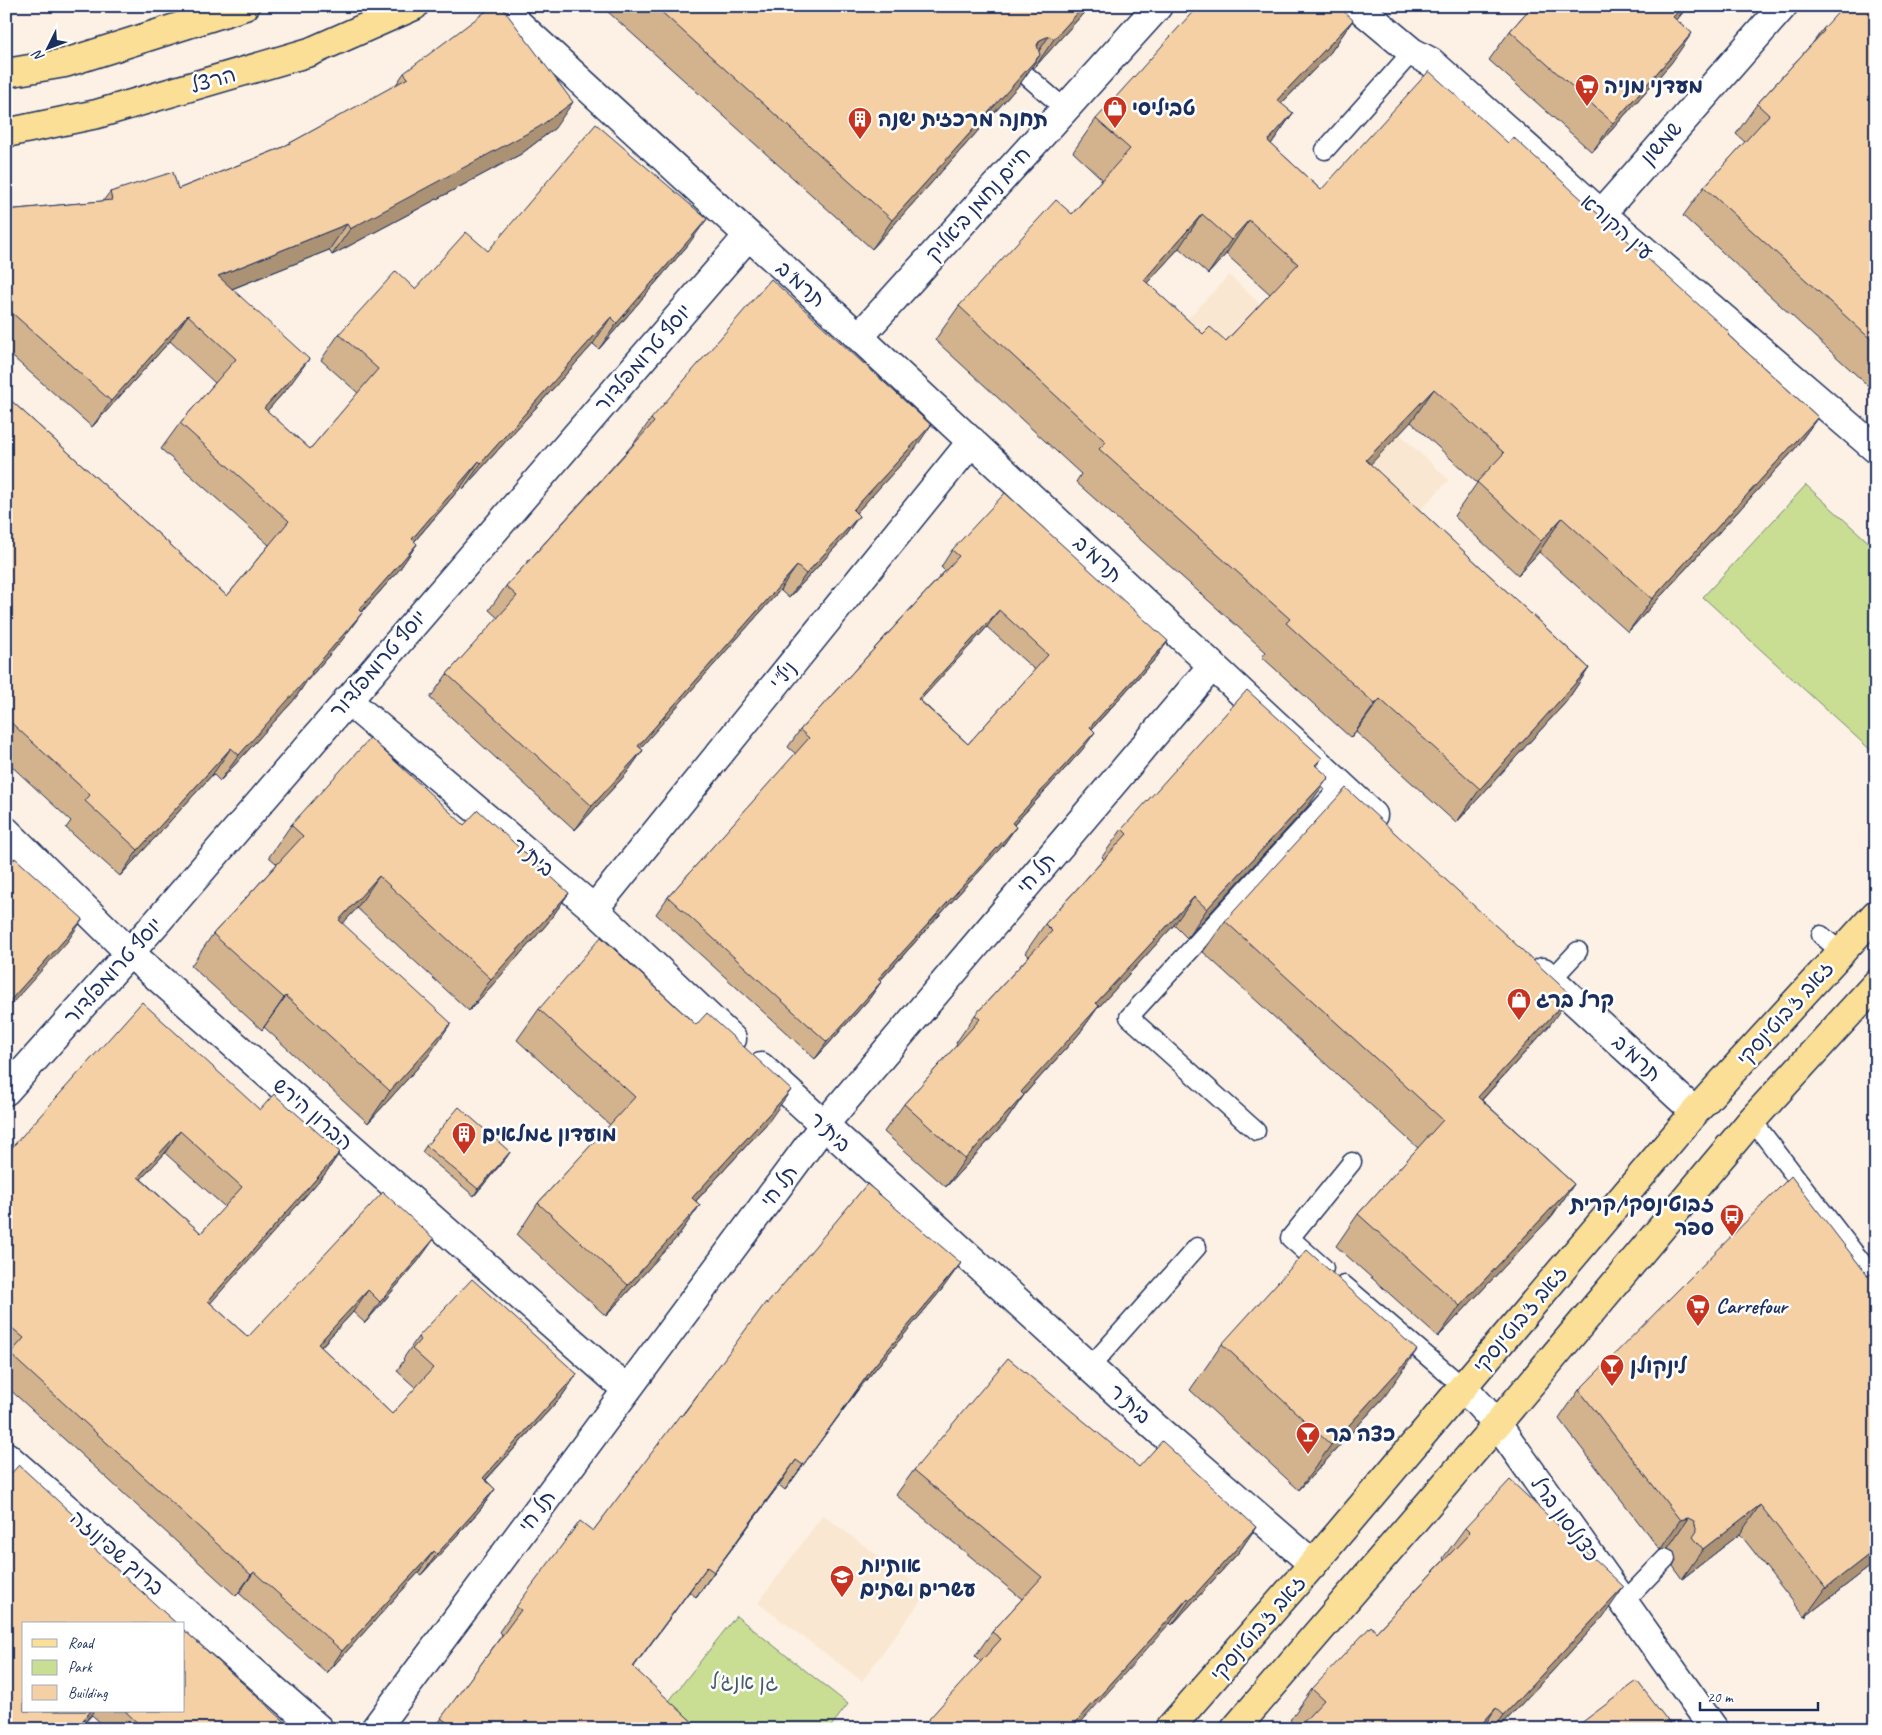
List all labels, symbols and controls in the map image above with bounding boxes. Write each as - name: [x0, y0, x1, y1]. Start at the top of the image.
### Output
- north arrow: [22, 22, 72, 72]
- text: N: [28, 46, 48, 65]
- street label: הרצל: [187, 61, 239, 99]
- supermarket icon: מעדני מניה: [1574, 73, 1600, 107]
- place label: מעדני מניה: [1604, 73, 1703, 99]
- shop icon: טביליסי: [1102, 95, 1128, 129]
- place label: טביליסי: [1132, 95, 1196, 121]
- building icon: תחנה מרכזית ישנה: [847, 106, 873, 140]
- place label: תחנה מרכזית ישנה: [878, 106, 1048, 132]
- street label: שמשון: [1635, 116, 1687, 170]
- street label: חיים נחמן ביאליק: [920, 141, 1036, 267]
- street label: עין הקורא: [1575, 188, 1659, 266]
- street label: תרמ"ב: [771, 255, 831, 313]
- street label: יוסף טרומפלדור: [589, 299, 697, 417]
- street label: תרמ"ב: [1068, 530, 1128, 588]
- street label: יוסף טרומפלדור: [324, 605, 432, 723]
- street label: ניל"י: [764, 656, 802, 694]
- street label: בית"ר: [506, 832, 560, 882]
- street label: תל חי: [1011, 847, 1061, 899]
- street label: יוסף טרומפלדור: [58, 912, 168, 1030]
- street label: זאב ז'בוטינסקי: [1731, 955, 1839, 1071]
- shop icon: קרל ברג: [1506, 987, 1532, 1021]
- place label: קרל ברג: [1536, 987, 1614, 1013]
- street label: תרמ"ב: [1607, 1029, 1667, 1087]
- street label: הברון הירש: [267, 1072, 359, 1156]
- street label: בית"ר: [804, 1106, 856, 1158]
- building icon: מועדון גמלאים: [451, 1121, 477, 1155]
- place label: מועדון גמלאים: [482, 1121, 617, 1147]
- street label: תל חי: [755, 1160, 803, 1212]
- place label: זבוטינסקי/קרית ספר: [1568, 1191, 1714, 1241]
- bus stop icon: זבוטינסקי/קרית ספר: [1719, 1203, 1745, 1237]
- street label: זאב ז'בוטינסקי: [1467, 1260, 1573, 1378]
- supermarket icon: Carrefour: [1685, 1293, 1711, 1327]
- place label: Carrefour: [1716, 1293, 1789, 1319]
- bar icon: לינקולן: [1599, 1353, 1625, 1387]
- place label: לינקולן: [1630, 1353, 1688, 1379]
- street label: בית"ר: [1104, 1378, 1156, 1430]
- bar icon: כצה בר: [1295, 1421, 1321, 1455]
- place label: כצה בר: [1326, 1421, 1395, 1447]
- street label: כצנלסון ברל: [1525, 1471, 1605, 1567]
- street label: תל חי: [513, 1485, 561, 1537]
- street label: ברוך שפינוזה: [65, 1505, 169, 1601]
- place label: אותיות עשרים ושתים: [858, 1552, 976, 1602]
- school or university icon: אותיות עשרים ושתים: [829, 1564, 855, 1598]
- street label: זאב ז'בוטינסקי: [1205, 1569, 1311, 1687]
- legend: [22, 1622, 185, 1712]
- text: Road: [68, 1634, 95, 1653]
- text: Park: [68, 1658, 93, 1677]
- park label: גן אנג'ל: [710, 1669, 778, 1695]
- scale bar: [1700, 1680, 1817, 1712]
- text: Building: [68, 1684, 108, 1703]
- text: 20 m: [1707, 1688, 1734, 1707]

